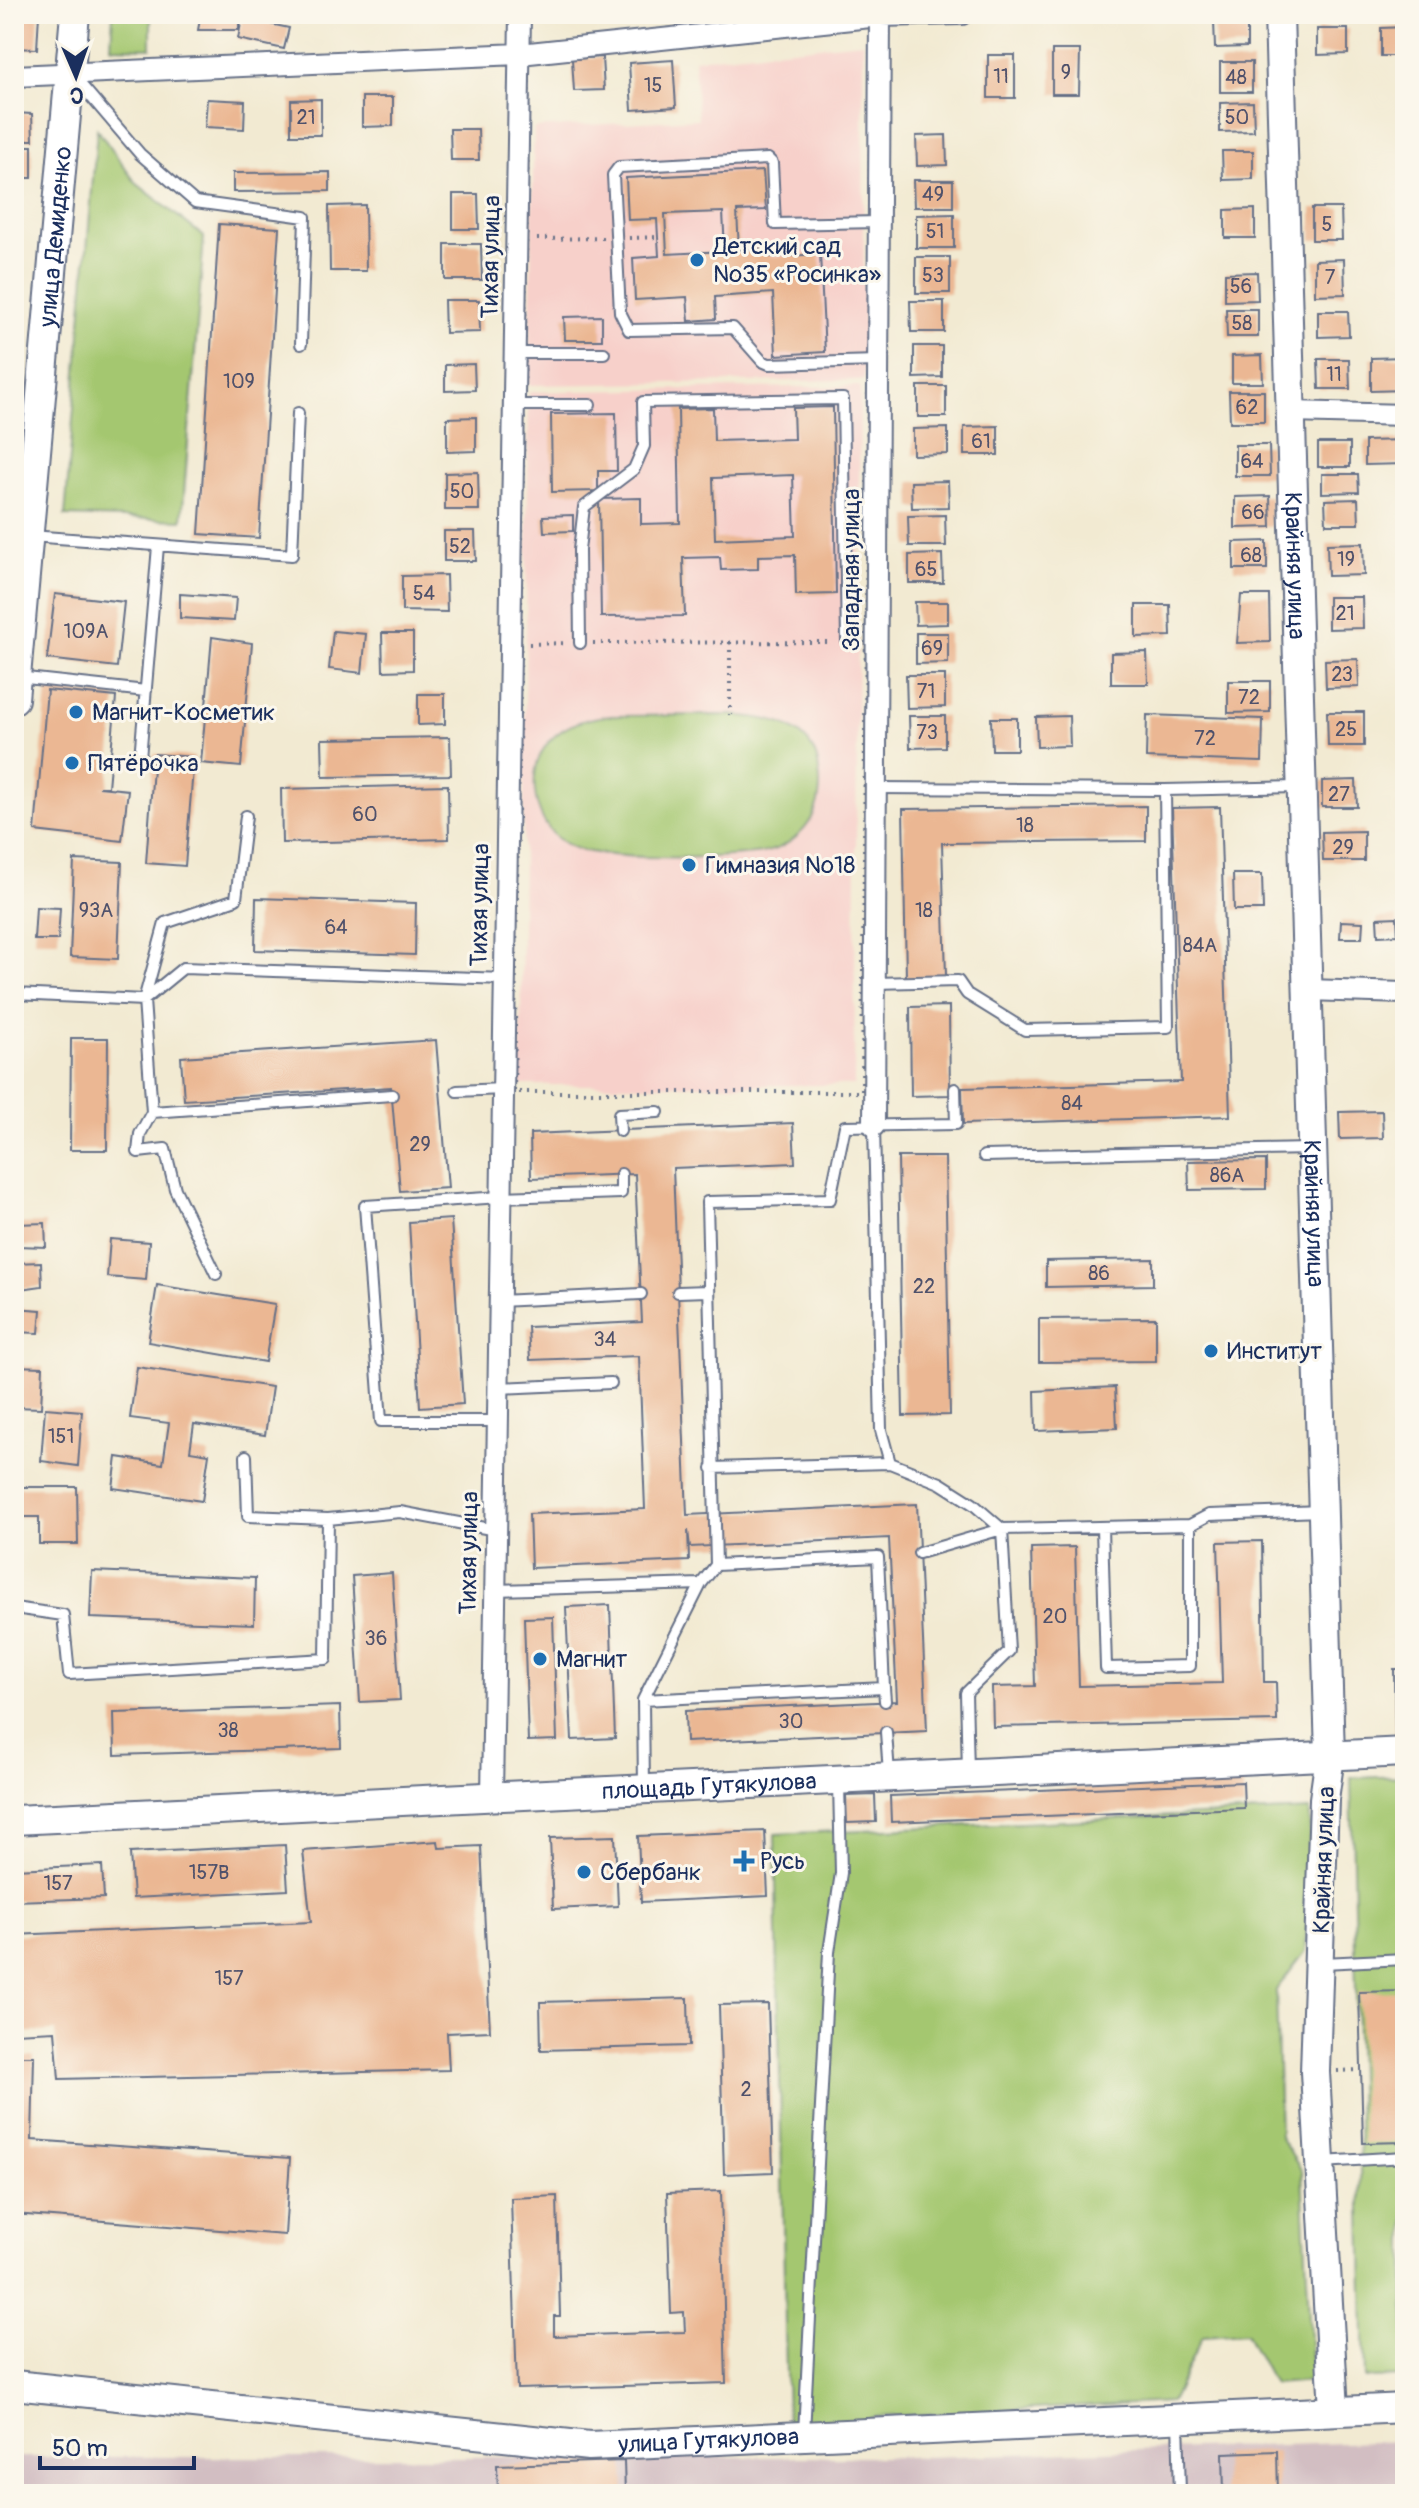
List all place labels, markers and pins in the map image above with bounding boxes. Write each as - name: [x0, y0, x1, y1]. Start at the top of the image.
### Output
- place label: Детский сад №35 «Росинка»: [712, 232, 881, 289]
- marker: Детский сад №35 «Росинка»: [688, 251, 706, 269]
- place label: Магнит-Косметик: [92, 698, 275, 727]
- marker: Магнит-Косметик: [67, 703, 85, 721]
- place label: Пятёрочка: [88, 749, 199, 778]
- marker: Пятёрочка: [63, 754, 81, 772]
- place label: Гимназия №18: [705, 851, 855, 880]
- marker: Гимназия №18: [680, 856, 698, 874]
- place label: Институт: [1227, 1337, 1322, 1366]
- marker: Институт: [1202, 1342, 1220, 1360]
- place label: Магнит: [556, 1645, 627, 1674]
- marker: Магнит: [531, 1650, 549, 1668]
- place label: Русь: [760, 1847, 805, 1876]
- marker: Русь: [735, 1852, 753, 1870]
- place label: Сбербанк: [600, 1858, 701, 1887]
- marker: Сбербанк: [575, 1863, 593, 1881]

